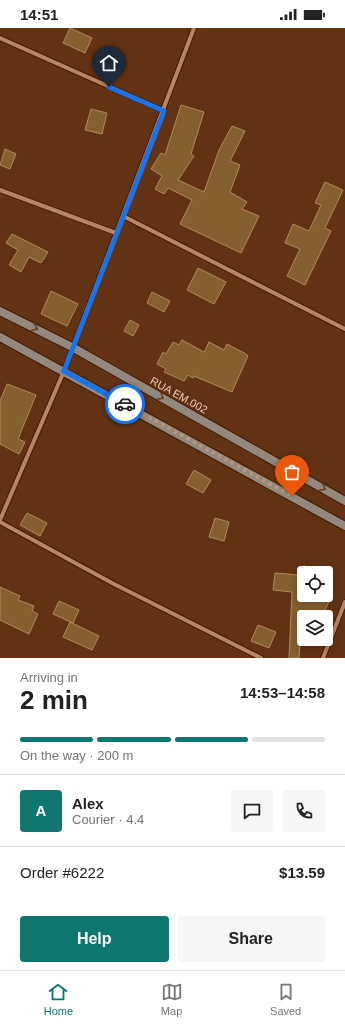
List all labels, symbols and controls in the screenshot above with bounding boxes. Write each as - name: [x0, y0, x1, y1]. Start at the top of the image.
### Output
- text: 14:51: [20, 6, 58, 23]
- pin: [92, 46, 126, 87]
- icon: home: [98, 52, 120, 74]
- one-way arrow: [31, 323, 38, 331]
- street label: RUA EM.002: [148, 374, 210, 416]
- courier: [105, 384, 145, 424]
- icon: car: [114, 393, 136, 415]
- one-way arrow: [157, 393, 164, 400]
- pin: [275, 455, 309, 496]
- icon: bag: [281, 461, 303, 483]
- one-way arrow: [319, 484, 326, 491]
- map controls: [297, 566, 333, 646]
- button: locate: [297, 566, 333, 602]
- button: layers: [297, 610, 333, 646]
- text: Arriving in: [20, 670, 78, 685]
- text: 14:53–14:58: [240, 684, 325, 701]
- text: 2 min: [20, 685, 88, 715]
- text: On the way · 200 m: [20, 748, 133, 763]
- button: chat: [231, 790, 273, 832]
- button: phone: [283, 790, 325, 832]
- text: Alex: [72, 795, 104, 812]
- text: A: [36, 802, 46, 819]
- text: Courier · 4.4: [72, 812, 144, 827]
- text: Order #6222: [20, 864, 104, 881]
- text: $13.59: [279, 864, 325, 881]
- button: Help: [20, 916, 169, 962]
- button: Share: [177, 916, 325, 962]
- tab: Home: [44, 981, 73, 1017]
- tab: Map: [161, 981, 183, 1017]
- tab: Saved: [270, 981, 301, 1017]

